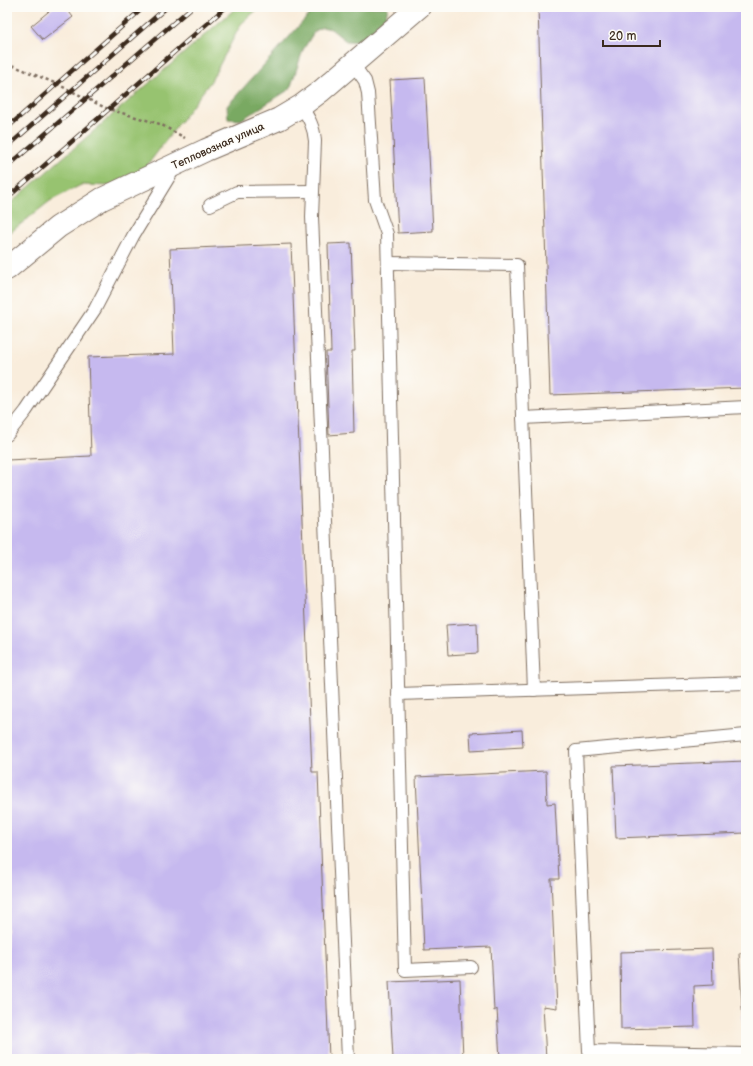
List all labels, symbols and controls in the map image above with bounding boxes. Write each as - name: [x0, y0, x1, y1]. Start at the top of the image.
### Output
- scale bar: [603, 22, 660, 48]
- text: 20 m: [609, 29, 636, 44]
- street label: Тепловозная улица: [170, 120, 267, 172]

